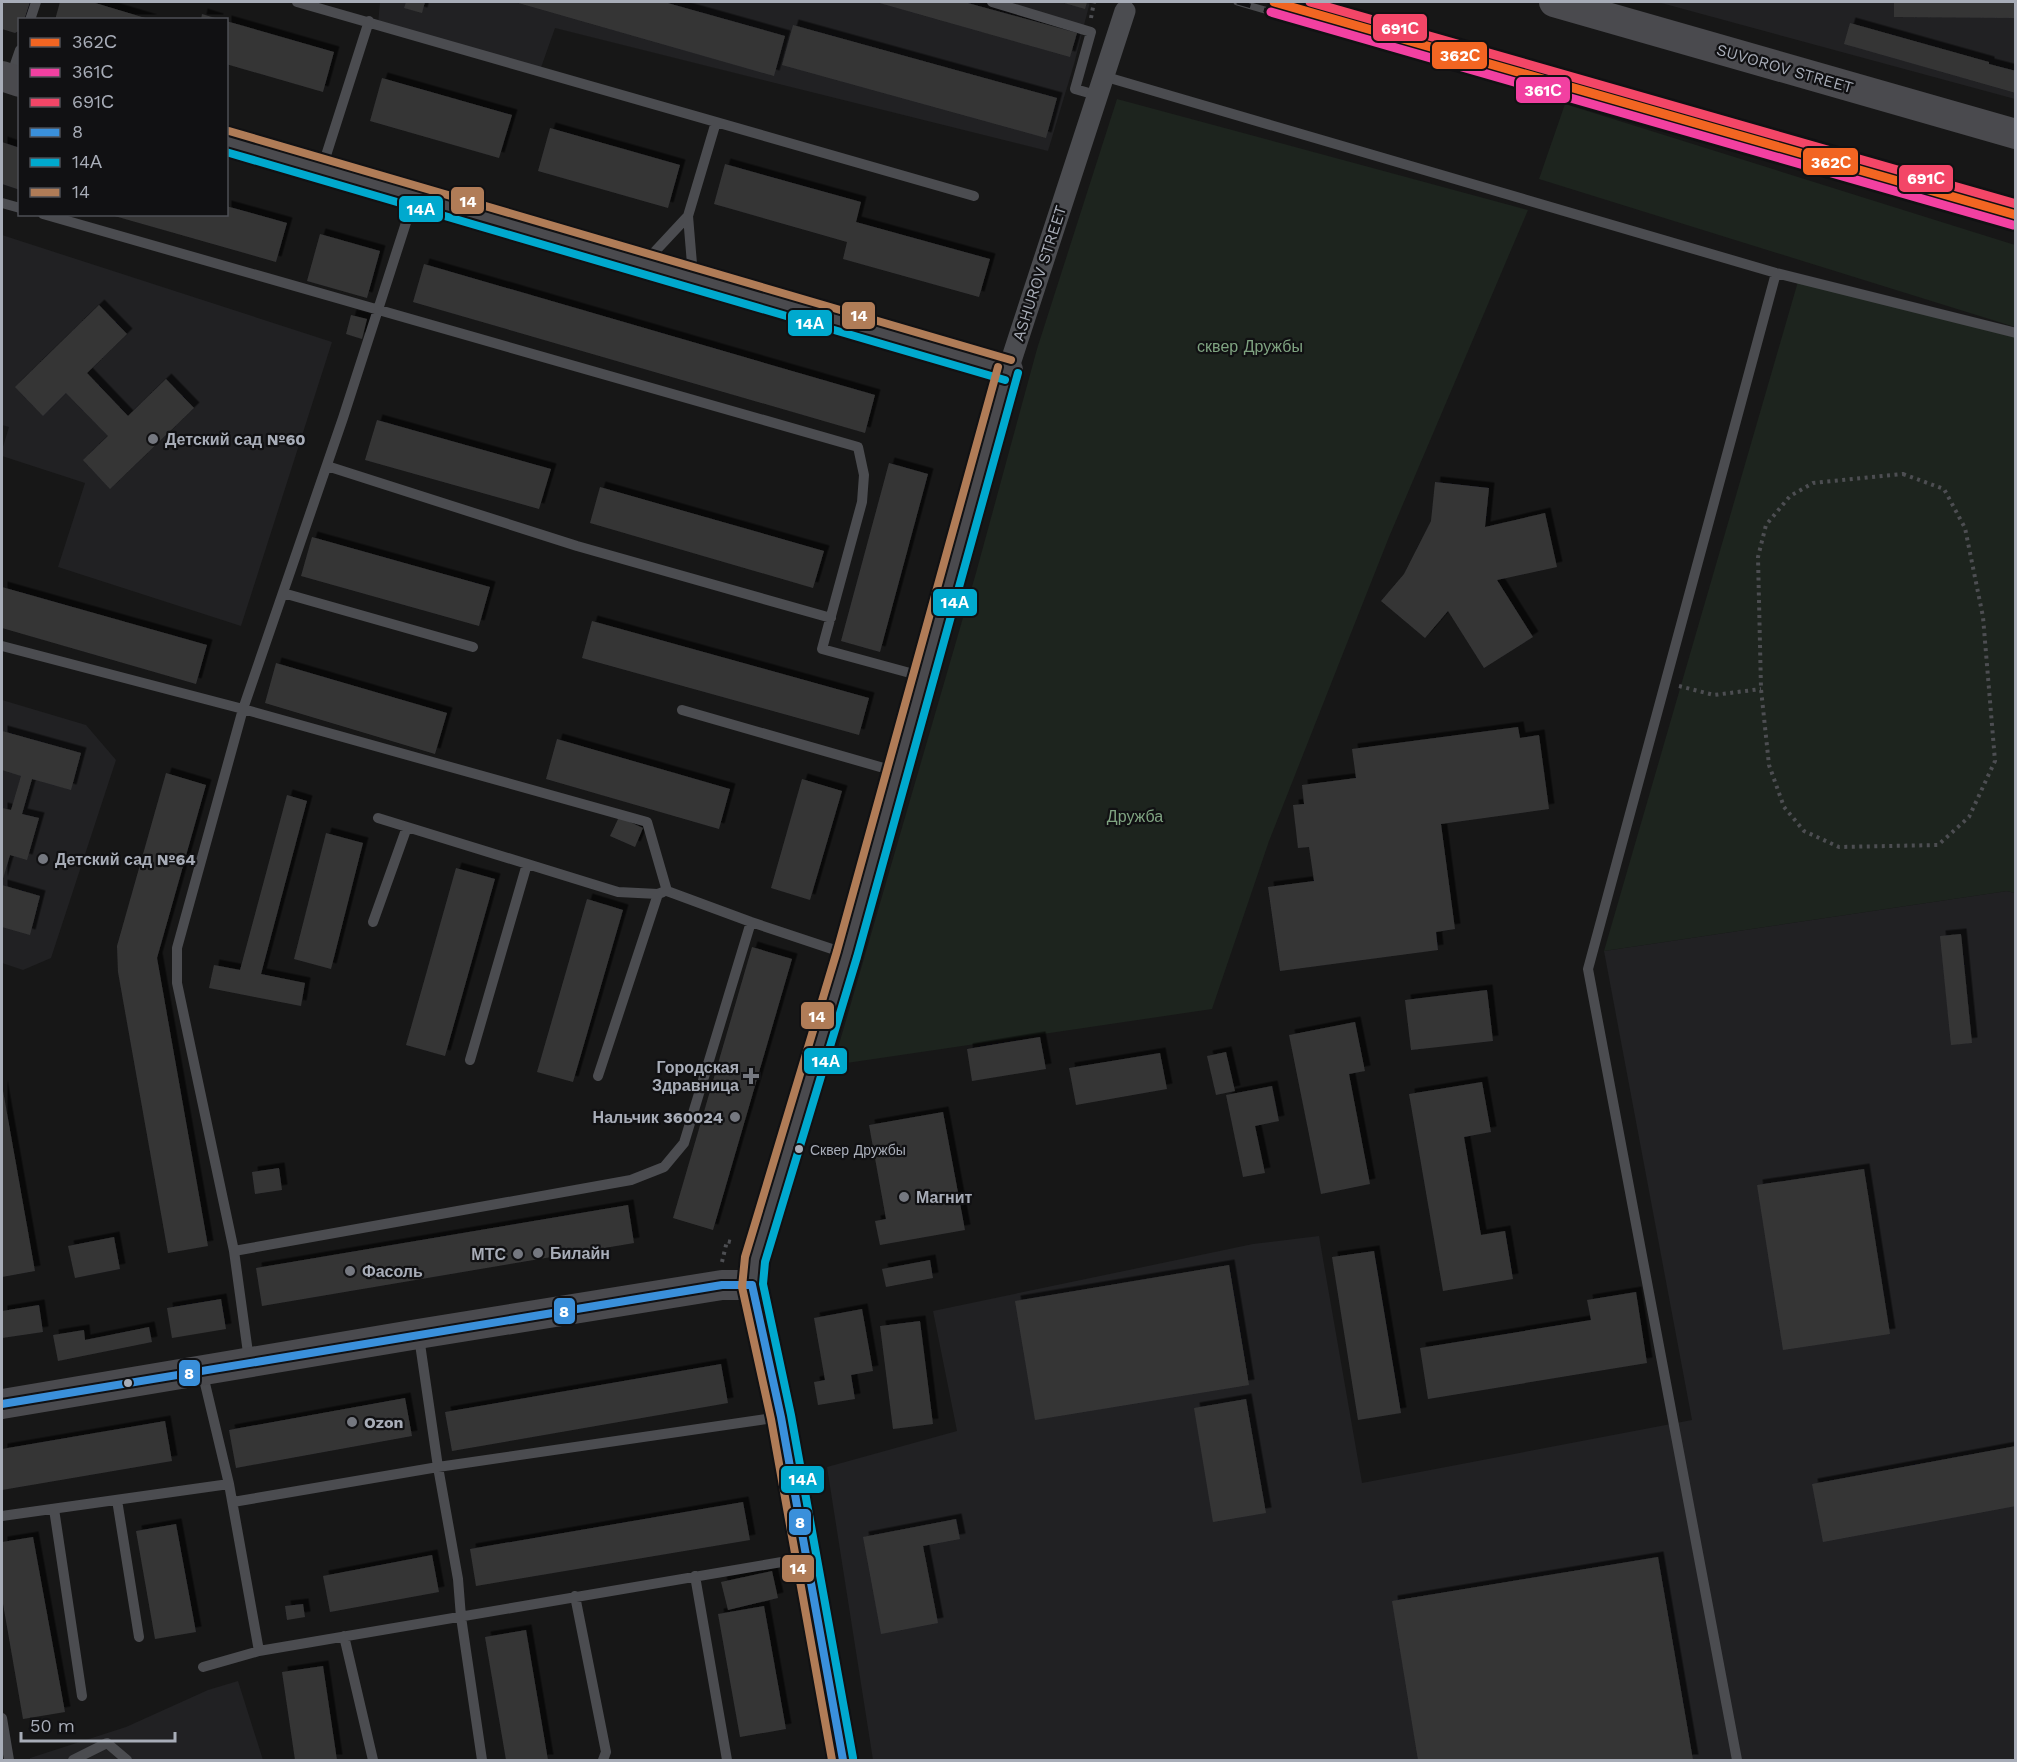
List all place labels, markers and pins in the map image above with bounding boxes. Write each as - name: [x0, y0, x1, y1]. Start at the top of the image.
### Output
- place label: Детский сад №60: [165, 430, 306, 449]
- marker: Детский сад №60: [146, 432, 160, 446]
- place label: Детский сад №64: [55, 850, 196, 869]
- marker: Детский сад №64: [36, 852, 50, 866]
- place label: Городская Здравница: [652, 1058, 739, 1095]
- marker: Городская Здравница: [744, 1069, 758, 1083]
- place label: Нальчик 360024: [593, 1108, 723, 1127]
- marker: Нальчик 360024: [728, 1110, 742, 1124]
- place label: Сквер Дружбы: [810, 1142, 906, 1158]
- marker: Сквер Дружбы: [793, 1143, 805, 1155]
- place label: Магнит: [916, 1188, 973, 1207]
- marker: Магнит: [897, 1190, 911, 1204]
- place label: Билайн: [550, 1244, 610, 1263]
- place label: МТС: [471, 1245, 506, 1264]
- marker: Билайн: [531, 1246, 545, 1260]
- marker: МТС: [511, 1247, 525, 1261]
- place label: Фасоль: [362, 1262, 423, 1281]
- marker: Фасоль: [343, 1264, 357, 1278]
- unlabelled marker: [122, 1377, 134, 1389]
- place label: Ozon: [364, 1413, 403, 1432]
- marker: Ozon: [345, 1415, 359, 1429]

